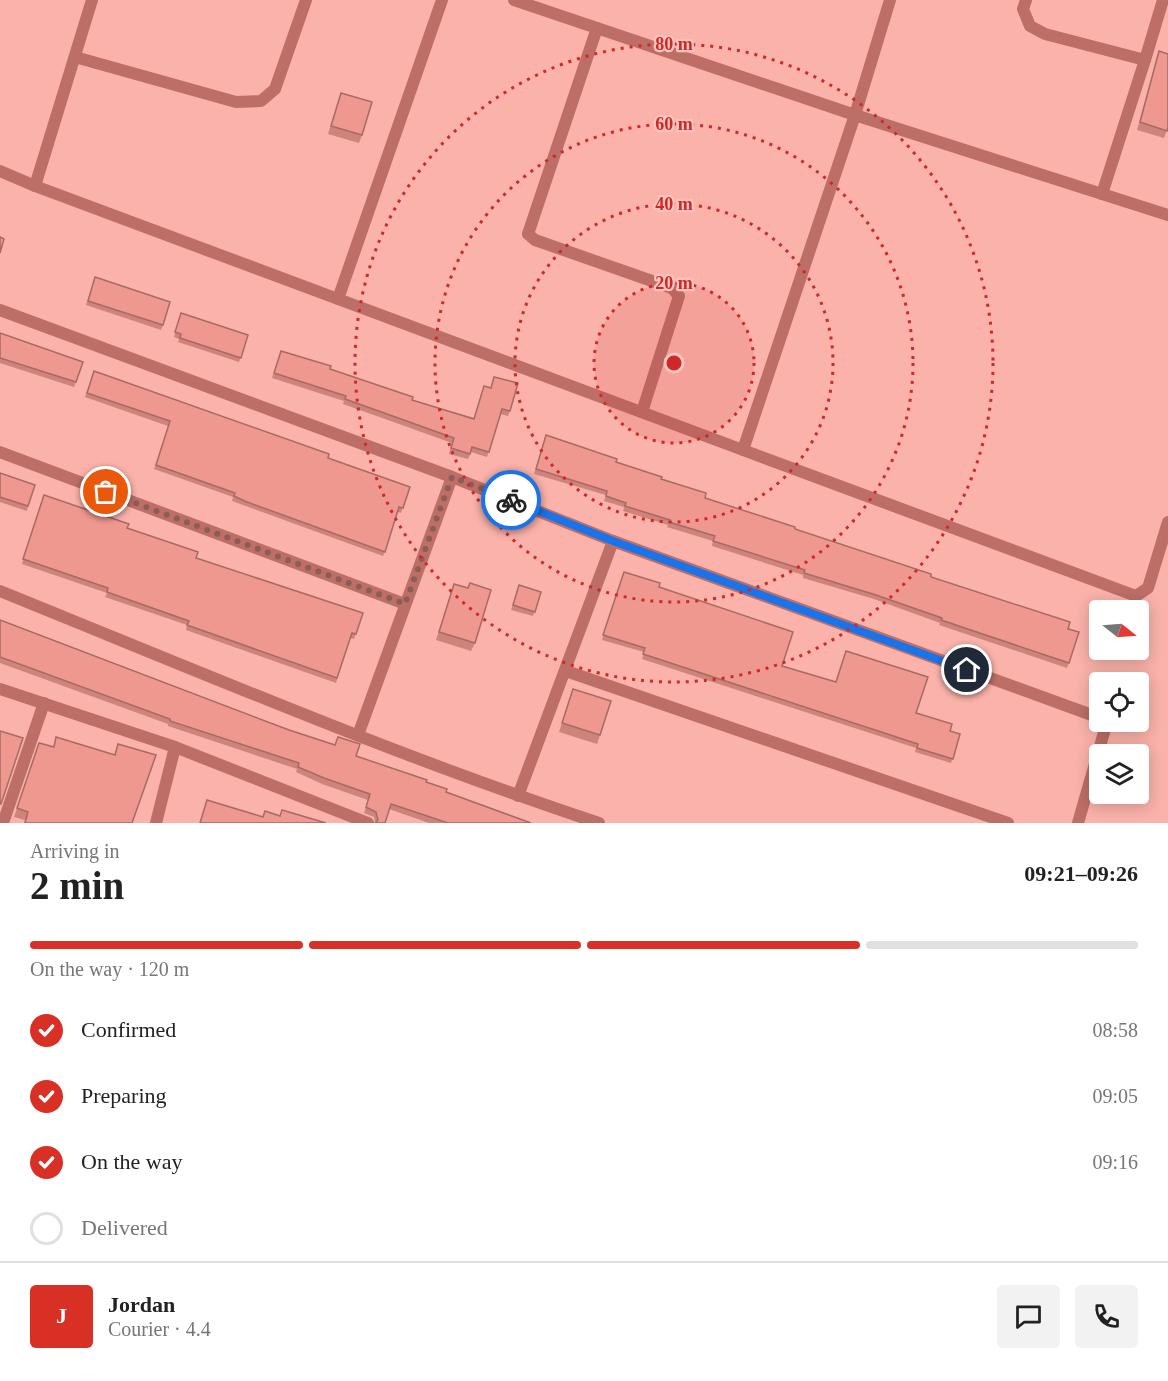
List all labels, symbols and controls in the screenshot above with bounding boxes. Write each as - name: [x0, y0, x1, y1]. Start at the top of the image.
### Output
- text: 80 m: [655, 34, 693, 54]
- text: 60 m: [655, 114, 693, 134]
- text: 40 m: [655, 194, 693, 214]
- text: 20 m: [655, 273, 693, 293]
- centre of rings: [664, 353, 684, 373]
- pin: [80, 466, 131, 517]
- courier: [481, 470, 541, 530]
- icon: bag: [89, 475, 122, 508]
- icon: bike: [495, 484, 528, 517]
- north arrow: [1089, 600, 1149, 660]
- map controls: [1089, 600, 1149, 804]
- pin: [941, 644, 992, 695]
- icon: home: [950, 653, 983, 686]
- button: locate: [1089, 672, 1149, 732]
- button: layers: [1089, 744, 1149, 804]
- text: Arriving in: [30, 840, 119, 862]
- text: 09:21–09:26: [1024, 861, 1138, 886]
- text: 2 min: [30, 864, 124, 907]
- text: On the way · 120 m: [30, 958, 189, 980]
- icon: check: [30, 1014, 63, 1047]
- text: Confirmed: [81, 1017, 176, 1042]
- text: 08:58: [1092, 1019, 1138, 1041]
- icon: check: [30, 1080, 63, 1113]
- text: Preparing: [81, 1083, 167, 1108]
- text: 09:05: [1092, 1085, 1138, 1107]
- icon: check: [30, 1146, 63, 1179]
- text: On the way: [81, 1149, 182, 1174]
- text: 09:16: [1092, 1151, 1138, 1173]
- text: Delivered: [81, 1215, 168, 1240]
- button: chat: [997, 1285, 1060, 1348]
- button: phone: [1075, 1285, 1138, 1348]
- text: Jordan: [108, 1292, 175, 1317]
- text: J: [56, 1303, 67, 1328]
- text: Courier · 4.4: [108, 1318, 211, 1340]

